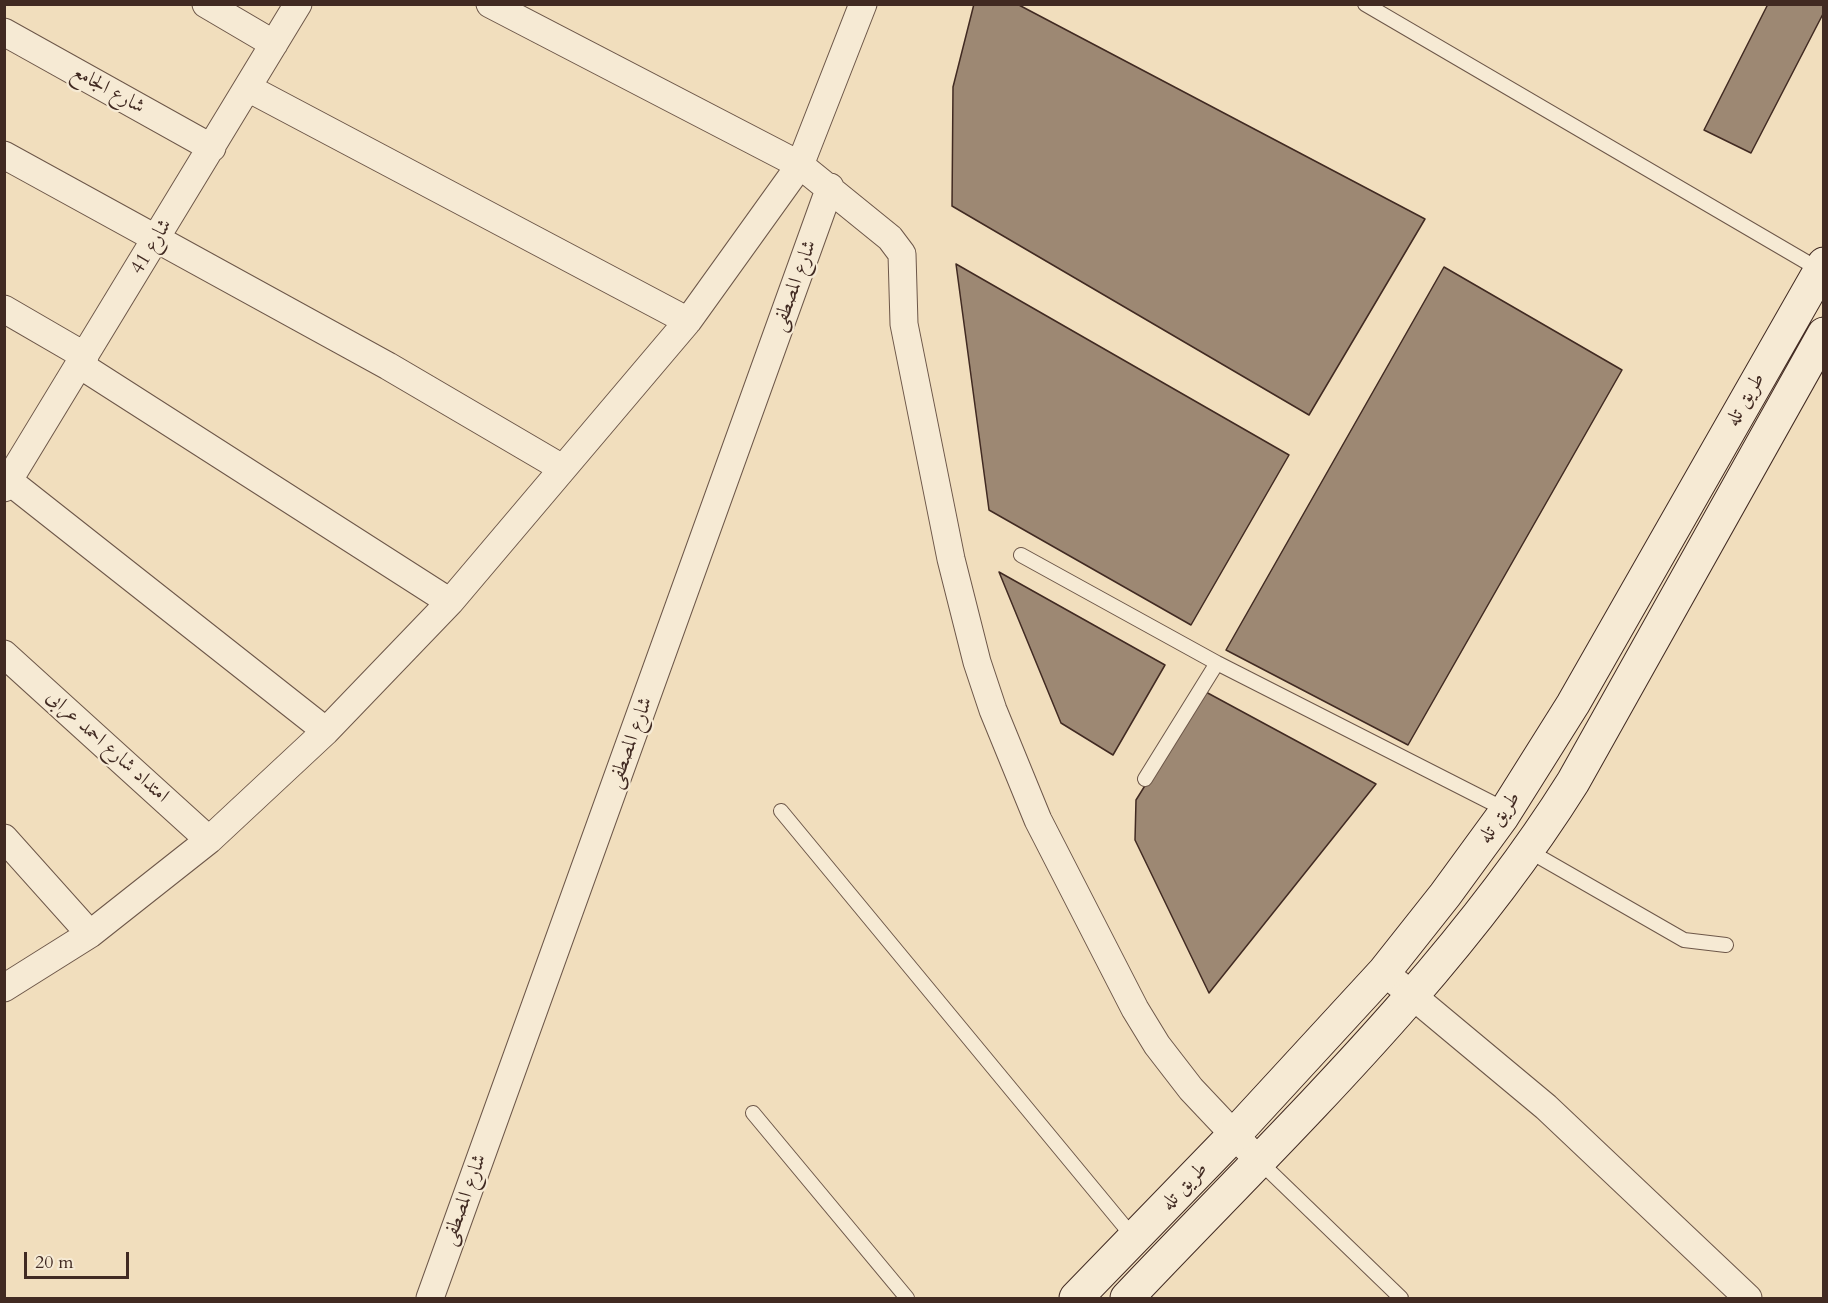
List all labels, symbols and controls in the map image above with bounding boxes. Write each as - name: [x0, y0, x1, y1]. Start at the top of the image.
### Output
- street label: شارع الجامع: [68, 60, 148, 120]
- street label: شارع 41: [126, 215, 178, 279]
- street label: شارع المصطفى: [767, 237, 823, 335]
- street label: طريق تله: [1721, 369, 1771, 431]
- street label: امتداد شارع احمد عرابى: [41, 686, 173, 808]
- street label: شارع المصطفى: [603, 694, 659, 792]
- street label: طريق تله: [1474, 788, 1526, 848]
- street label: شارع المصطفى: [437, 1151, 493, 1249]
- street label: طريق تله: [1157, 1158, 1213, 1216]
- scale bar: [27, 1240, 132, 1278]
- text: 20 m: [35, 1250, 74, 1275]

